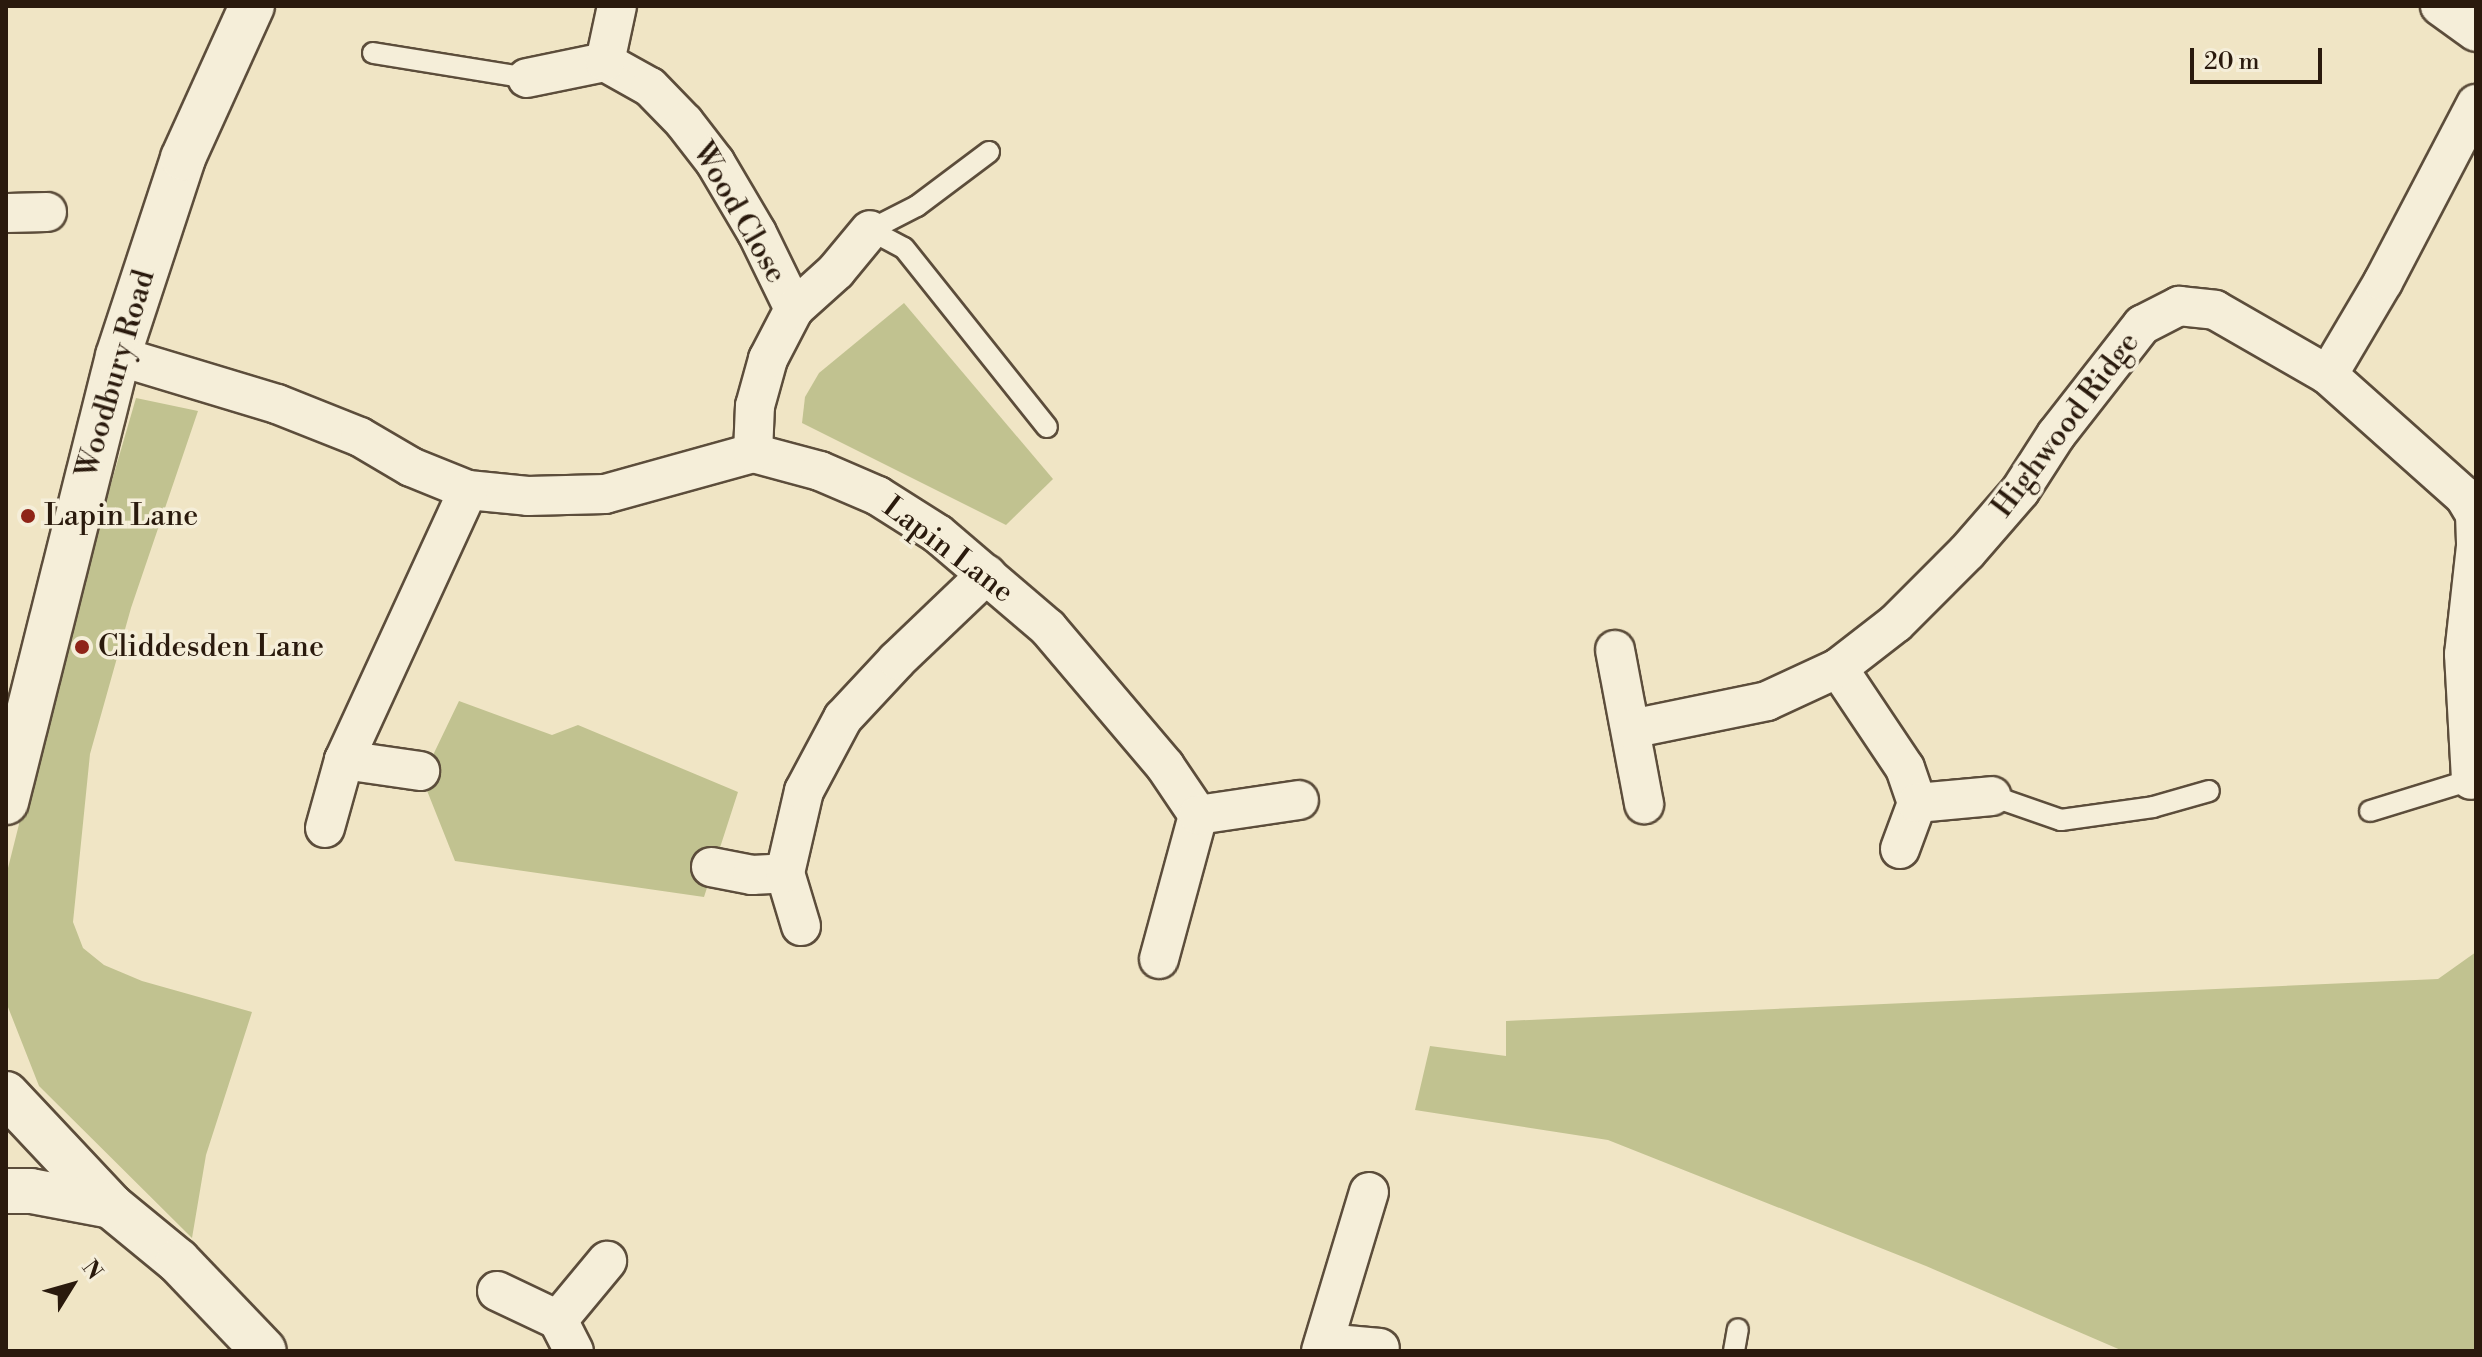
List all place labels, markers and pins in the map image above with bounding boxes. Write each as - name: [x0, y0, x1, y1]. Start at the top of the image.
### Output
- place label: Lapin Lane: [44, 498, 198, 534]
- marker: Lapin Lane: [19, 507, 37, 525]
- place label: Cliddesden Lane: [98, 629, 324, 665]
- marker: Cliddesden Lane: [73, 638, 91, 656]

